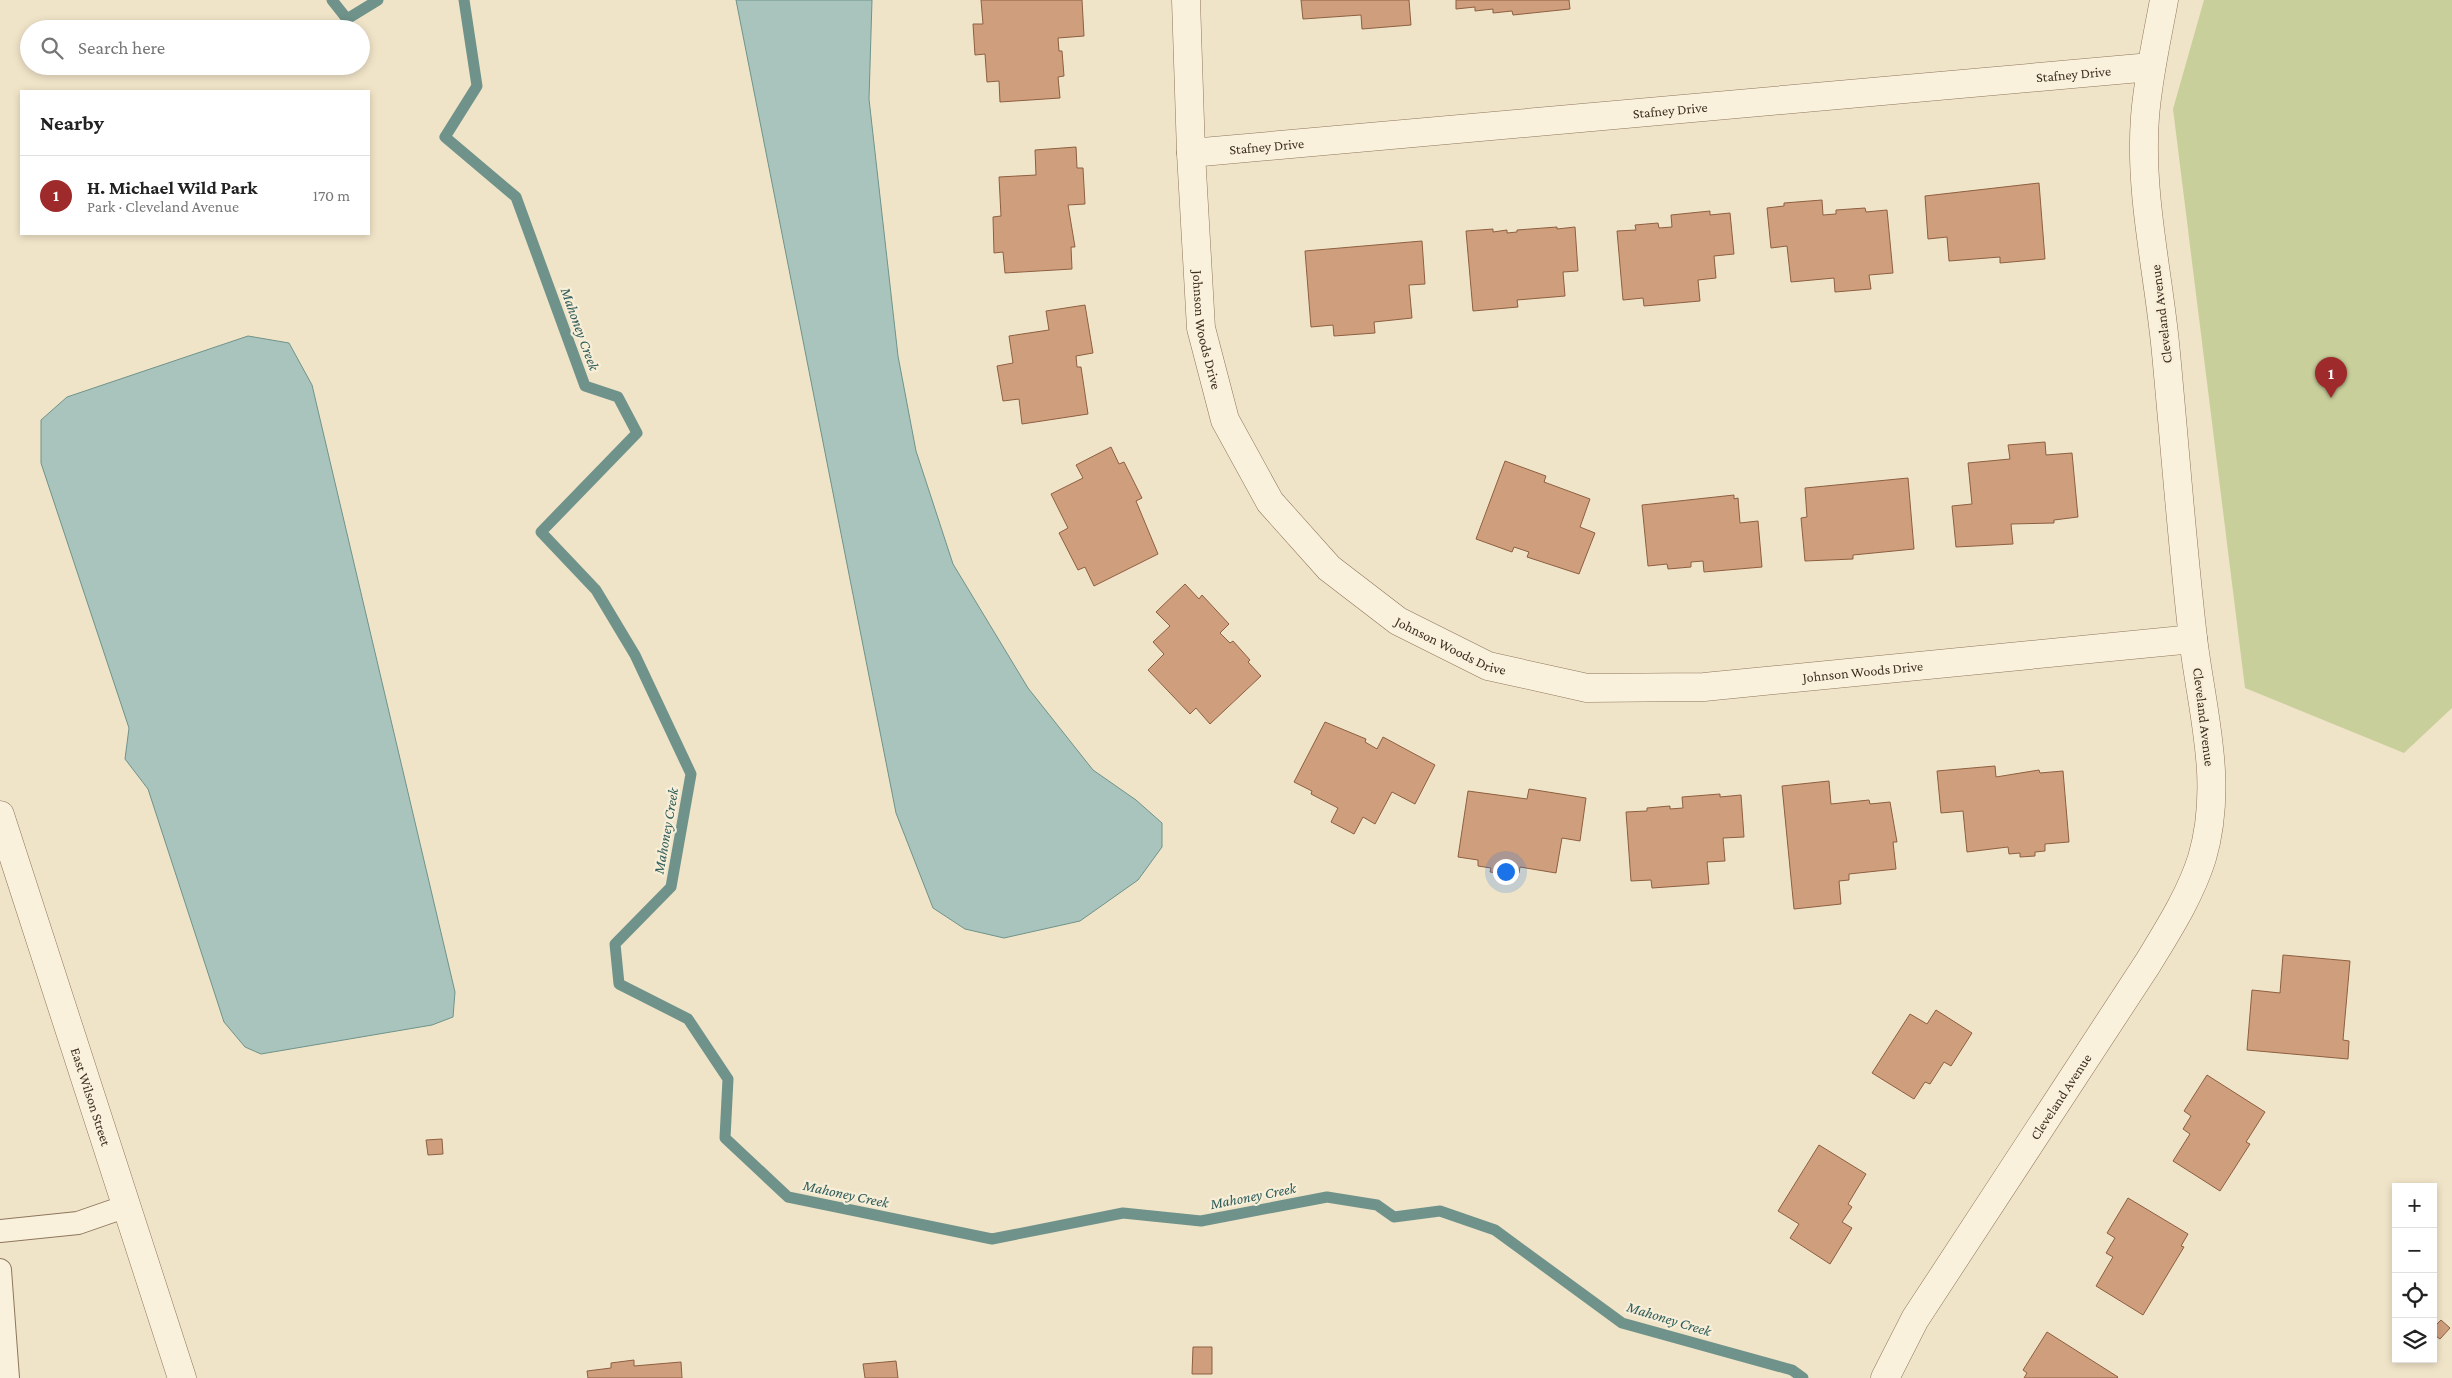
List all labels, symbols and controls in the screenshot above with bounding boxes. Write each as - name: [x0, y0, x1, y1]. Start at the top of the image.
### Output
- search box: [20, 20, 370, 75]
- icon: search: [38, 34, 66, 62]
- text: Search here: [78, 37, 165, 58]
- street label: Stafney Drive: [2035, 63, 2112, 85]
- street label: Stafney Drive: [1632, 99, 1708, 121]
- text: Nearby: [40, 111, 104, 135]
- street label: Stafney Drive: [1229, 135, 1305, 158]
- text: H. Michael Wild Park: [87, 177, 258, 198]
- text: 1: [53, 187, 59, 204]
- text: 170 m: [313, 187, 350, 204]
- text: Park · Cleveland Avenue: [87, 198, 239, 215]
- street label: Cleveland Avenue: [2147, 264, 2175, 364]
- street label: Johnson Woods Drive: [1190, 268, 1225, 391]
- water label: Mahoney Creek: [556, 284, 603, 374]
- pin: 1: [2315, 357, 2347, 398]
- street label: Johnson Woods Drive: [1391, 612, 1508, 678]
- street label: Johnson Woods Drive: [1800, 658, 1924, 685]
- street label: Cleveland Avenue: [2190, 667, 2218, 767]
- water label: Mahoney Creek: [650, 785, 683, 876]
- your location: [1493, 859, 1519, 885]
- street label: East Wilson Street: [68, 1046, 115, 1148]
- street label: Cleveland Avenue: [2027, 1051, 2095, 1143]
- water label: Mahoney Creek: [800, 1177, 892, 1212]
- water label: Mahoney Creek: [1208, 1180, 1299, 1213]
- map controls: [2392, 1183, 2437, 1363]
- button: +: [2392, 1183, 2437, 1228]
- button: −: [2392, 1228, 2437, 1273]
- button: locate: [2392, 1273, 2437, 1318]
- water label: Mahoney Creek: [1624, 1298, 1714, 1341]
- button: layers: [2392, 1318, 2437, 1363]

